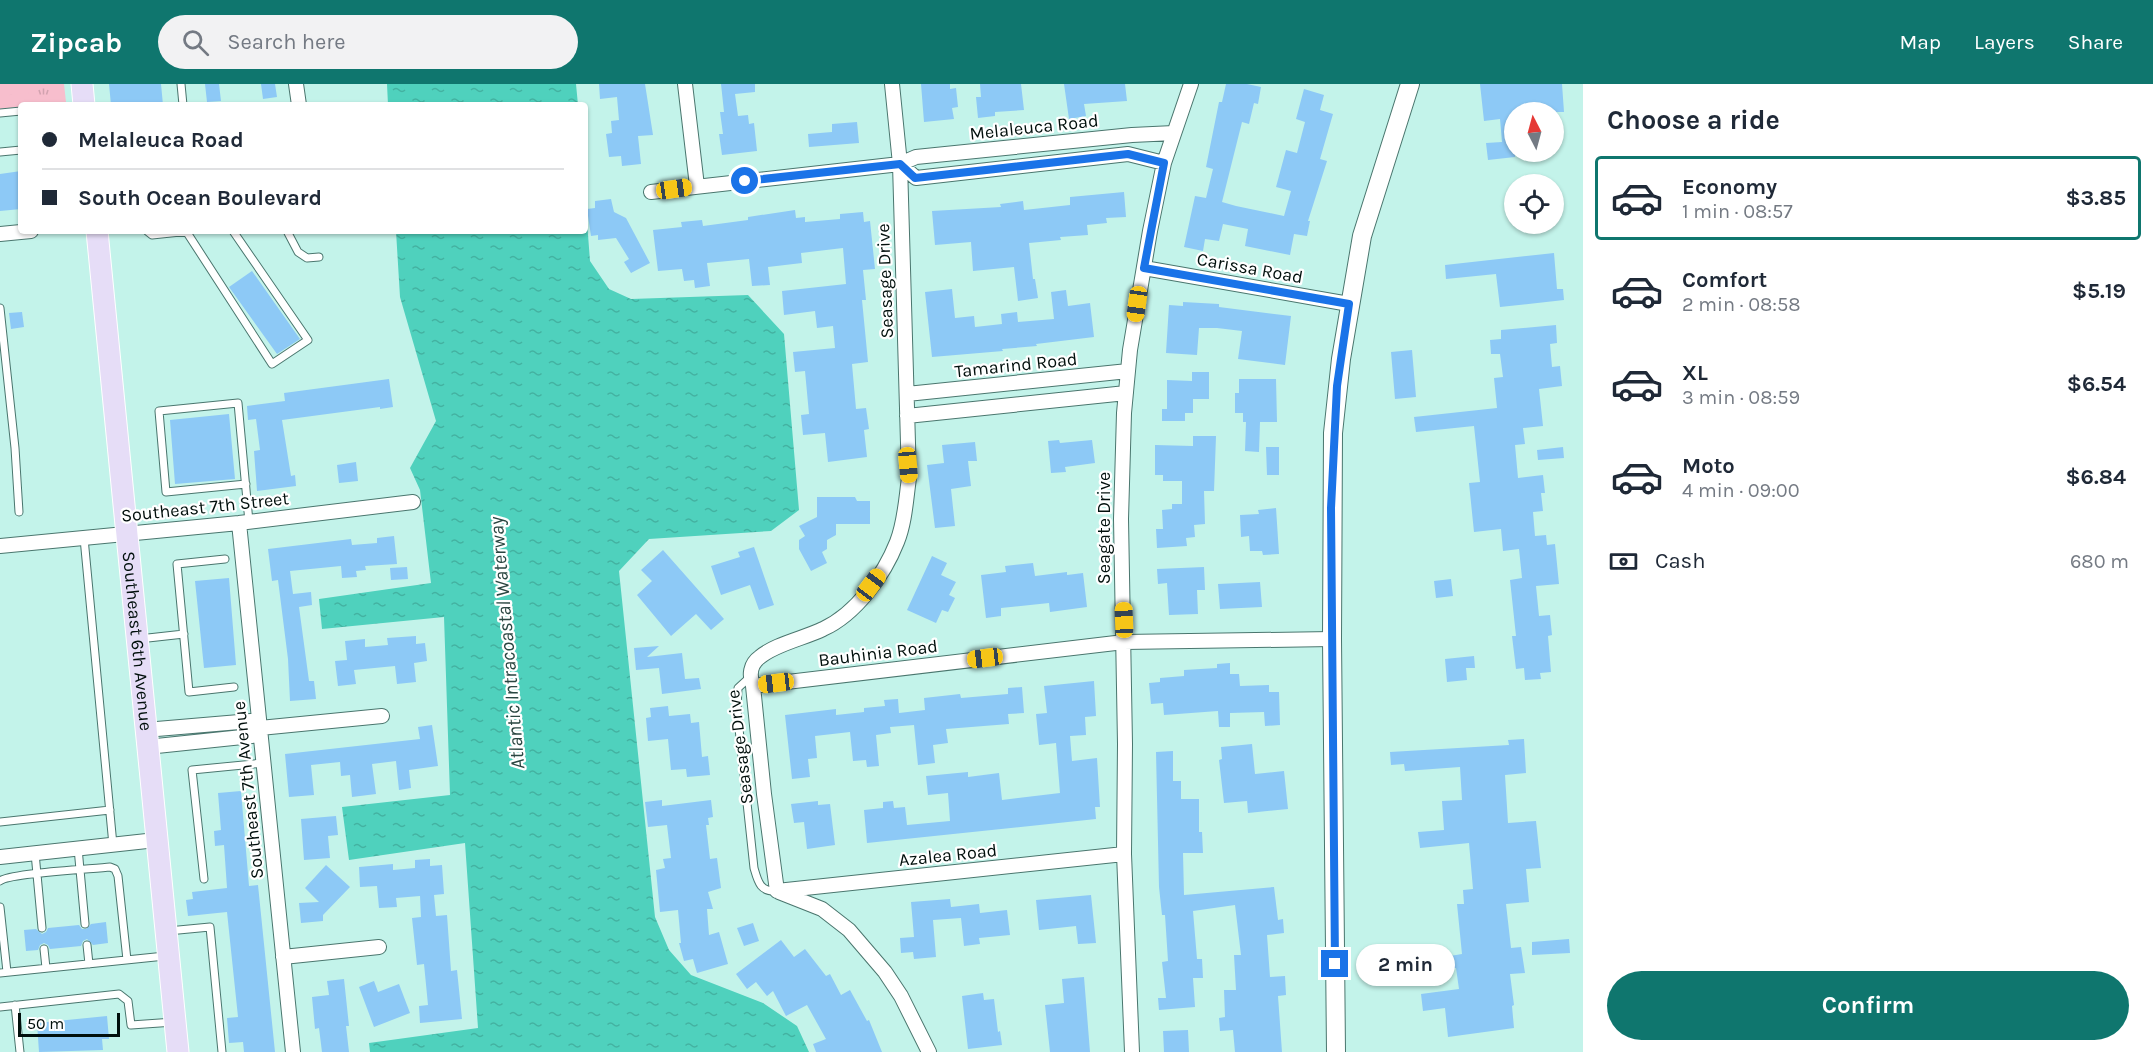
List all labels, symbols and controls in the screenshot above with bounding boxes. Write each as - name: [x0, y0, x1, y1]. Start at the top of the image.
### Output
- search box: [158, 15, 578, 69]
- text: Zipcab: [30, 26, 122, 59]
- icon: search: [179, 26, 212, 59]
- text: Search here: [227, 29, 346, 55]
- text: Map: [1899, 30, 1941, 54]
- text: Layers: [1974, 30, 2035, 54]
- text: Share: [2068, 30, 2123, 54]
- north arrow: [1504, 102, 1564, 162]
- map controls: [1504, 102, 1564, 234]
- text: Choose a ride: [1607, 104, 1780, 136]
- street label: Melaleuca Road: [968, 109, 1100, 145]
- text: Melaleuca Road: [78, 127, 244, 153]
- route start: [731, 167, 758, 194]
- icon: car: [1610, 171, 1664, 225]
- button: locate: [1504, 174, 1564, 234]
- text: Economy: [1682, 174, 1777, 200]
- car: [655, 178, 693, 200]
- text: South Ocean Boulevard: [78, 185, 322, 211]
- text: $3.85: [2065, 185, 2126, 211]
- text: 1 min · 08:57: [1682, 200, 1793, 223]
- street label: Seasage Drive: [872, 223, 898, 339]
- street label: Carissa Road: [1195, 248, 1305, 288]
- icon: car: [1610, 264, 1664, 318]
- text: Comfort: [1682, 267, 1767, 293]
- text: $5.19: [2072, 278, 2126, 304]
- car: [1126, 285, 1148, 323]
- text: 2 min · 08:58: [1682, 293, 1801, 316]
- street label: Tamarind Road: [954, 348, 1078, 382]
- icon: car: [1610, 357, 1664, 411]
- text: XL: [1682, 360, 1708, 386]
- text: $6.54: [2067, 371, 2126, 397]
- text: 3 min · 08:59: [1682, 386, 1800, 409]
- car: [897, 446, 919, 484]
- icon: car: [1610, 450, 1664, 504]
- text: Moto: [1682, 453, 1735, 479]
- text: $6.84: [2065, 464, 2126, 490]
- street label: Seagate Drive: [1093, 472, 1115, 584]
- text: 4 min · 09:00: [1682, 479, 1800, 502]
- street label: Southeast 7th Street: [120, 487, 290, 527]
- water label: Atlantic Intracoastal Waterway: [484, 514, 530, 770]
- icon: cash: [1607, 545, 1640, 578]
- text: Cash: [1655, 548, 1705, 574]
- street label: Southeast 6th Avenue: [118, 550, 157, 732]
- text: 680 m: [2070, 550, 2129, 573]
- car: [853, 565, 889, 605]
- car: [1114, 602, 1134, 638]
- street label: Bauhinia Road: [817, 635, 939, 671]
- car: [966, 647, 1004, 669]
- car: [757, 672, 795, 694]
- street label: Seasage Drive: [722, 689, 758, 805]
- street label: Southeast 7th Avenue: [228, 700, 268, 880]
- street label: Azalea Road: [898, 839, 998, 871]
- callout: 2 min: [1356, 943, 1455, 985]
- route end: [1321, 950, 1348, 977]
- text: 2 min: [1378, 953, 1433, 976]
- button: Confirm: [1607, 971, 2129, 1040]
- scale bar: [18, 1010, 120, 1038]
- text: 50 m: [27, 1014, 64, 1033]

